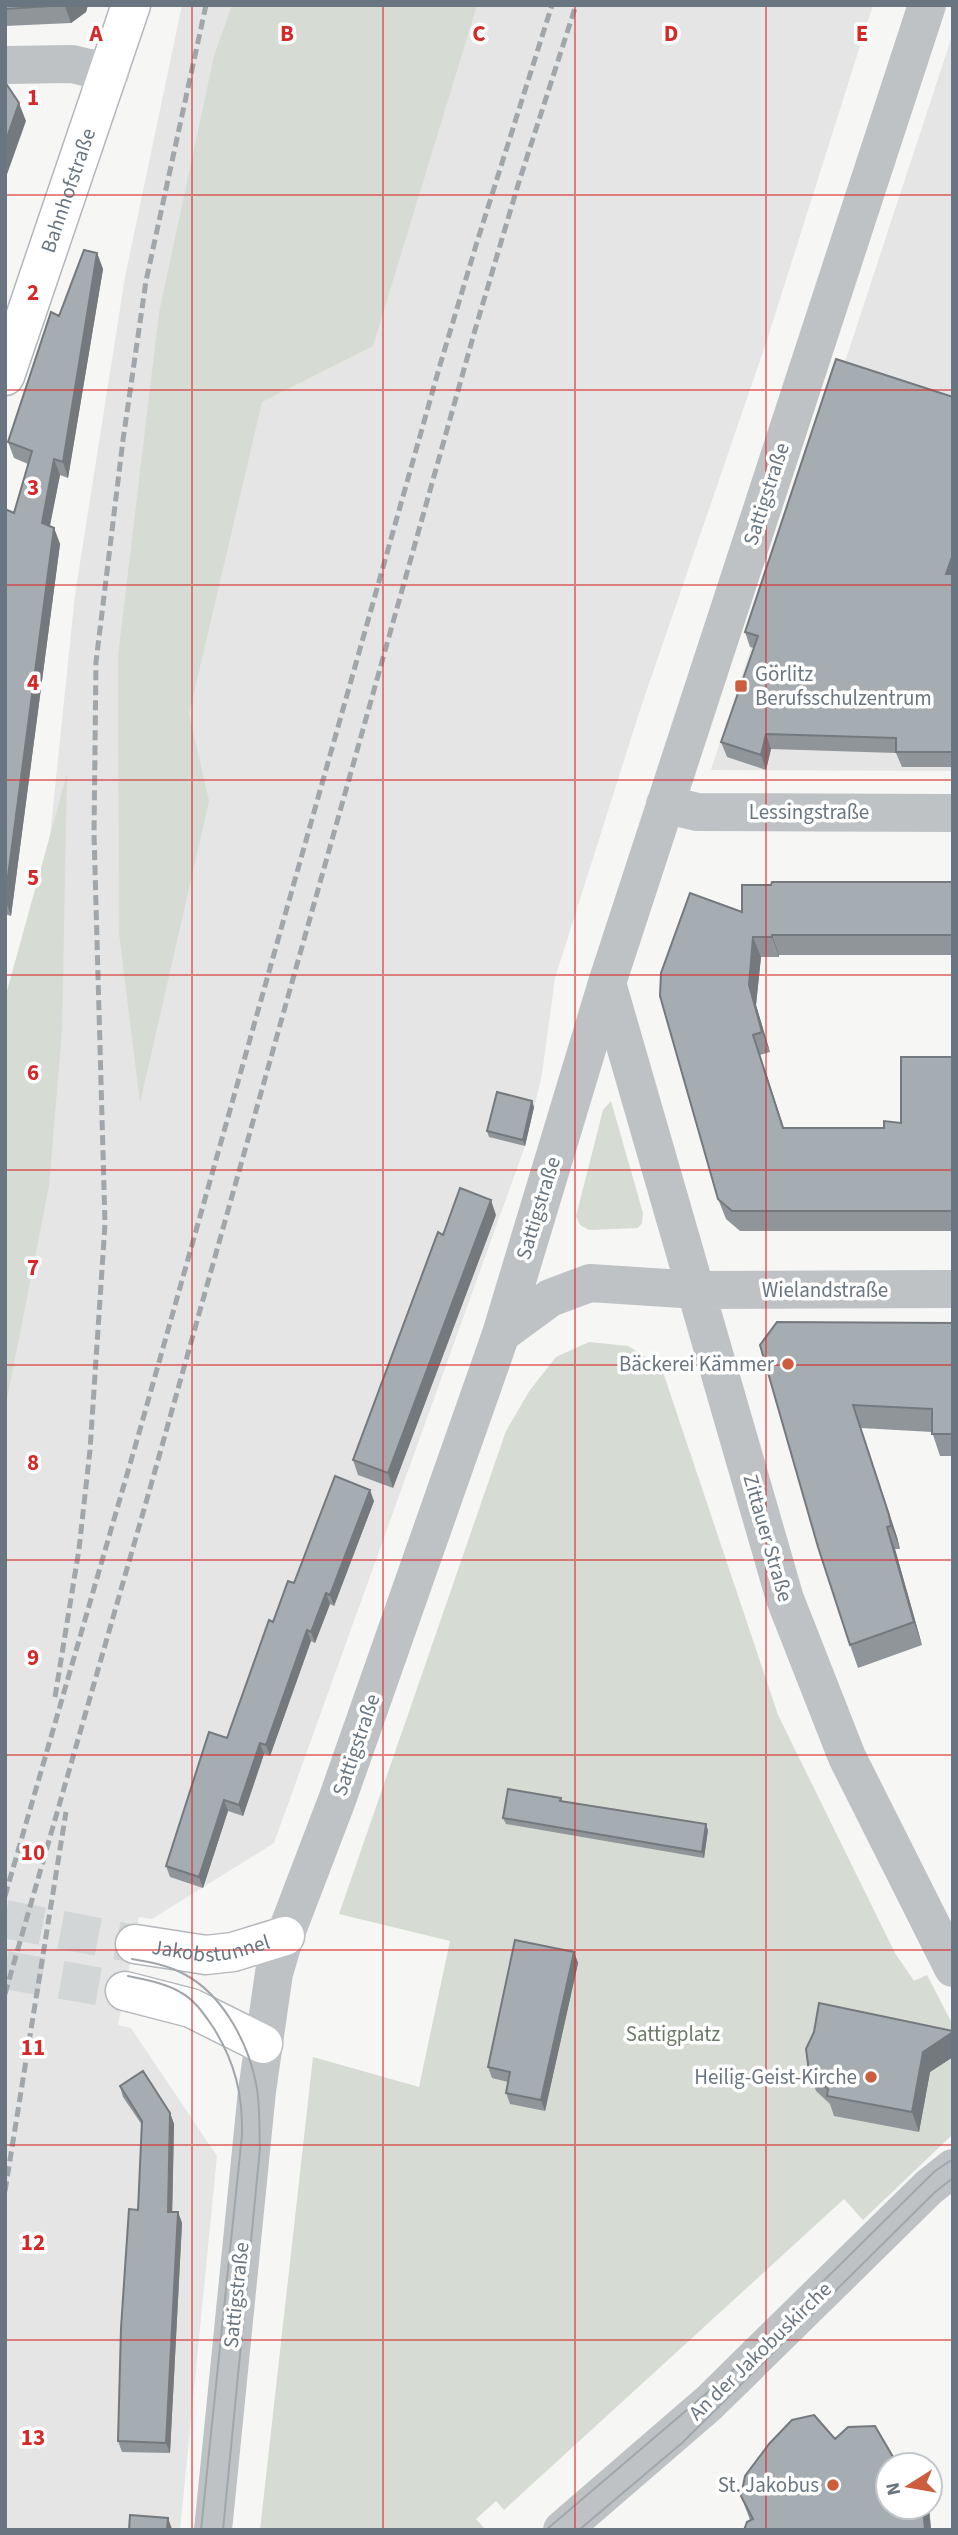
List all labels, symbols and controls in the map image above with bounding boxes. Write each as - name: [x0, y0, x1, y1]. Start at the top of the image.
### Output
- text: A: [88, 17, 103, 50]
- text: B: [280, 17, 294, 50]
- text: C: [472, 17, 486, 50]
- text: D: [664, 17, 678, 50]
- text: E: [856, 17, 868, 50]
- text: 1: [27, 81, 39, 114]
- street label: Bahnhofstraße: [33, 124, 103, 257]
- text: 2: [27, 276, 39, 309]
- street label: Sattigstraße: [735, 439, 797, 549]
- text: 3: [27, 471, 39, 504]
- place label: Görlitz Berufsschulzentrum: [755, 659, 932, 713]
- text: 4: [27, 666, 39, 699]
- marker: Görlitz Berufsschulzentrum: [733, 678, 749, 694]
- street label: Lessingstraße: [749, 797, 869, 827]
- text: 5: [27, 861, 39, 894]
- text: 6: [27, 1056, 39, 1089]
- street label: Sattigstraße: [508, 1153, 568, 1263]
- text: 7: [27, 1251, 39, 1284]
- street label: Wielandstraße: [762, 1275, 888, 1305]
- place label: Bäckerei Kämmer: [619, 1349, 775, 1379]
- marker: Bäckerei Kämmer: [780, 1356, 796, 1372]
- text: 8: [27, 1446, 39, 1479]
- street label: Zittauer Straße: [735, 1471, 801, 1605]
- text: 9: [27, 1641, 39, 1674]
- street label: Sattigstraße: [324, 1690, 388, 1800]
- text: 10: [21, 1836, 45, 1869]
- street label: Jakobstunnel: [150, 1927, 273, 1970]
- park label: Sattigplatz: [626, 2019, 720, 2049]
- text: 11: [21, 2031, 45, 2064]
- place label: Heilig-Geist-Kirche: [694, 2062, 857, 2092]
- marker: Heilig-Geist-Kirche: [863, 2069, 879, 2085]
- text: 12: [21, 2226, 45, 2259]
- street label: Sattigstraße: [216, 2241, 256, 2349]
- street label: An der Jakobuskirche: [682, 2275, 838, 2427]
- text: 13: [21, 2421, 45, 2454]
- north arrow: [874, 2451, 944, 2521]
- place label: St. Jakobus: [718, 2470, 819, 2500]
- marker: St. Jakobus: [825, 2477, 841, 2493]
- text: N: [879, 2480, 908, 2498]

